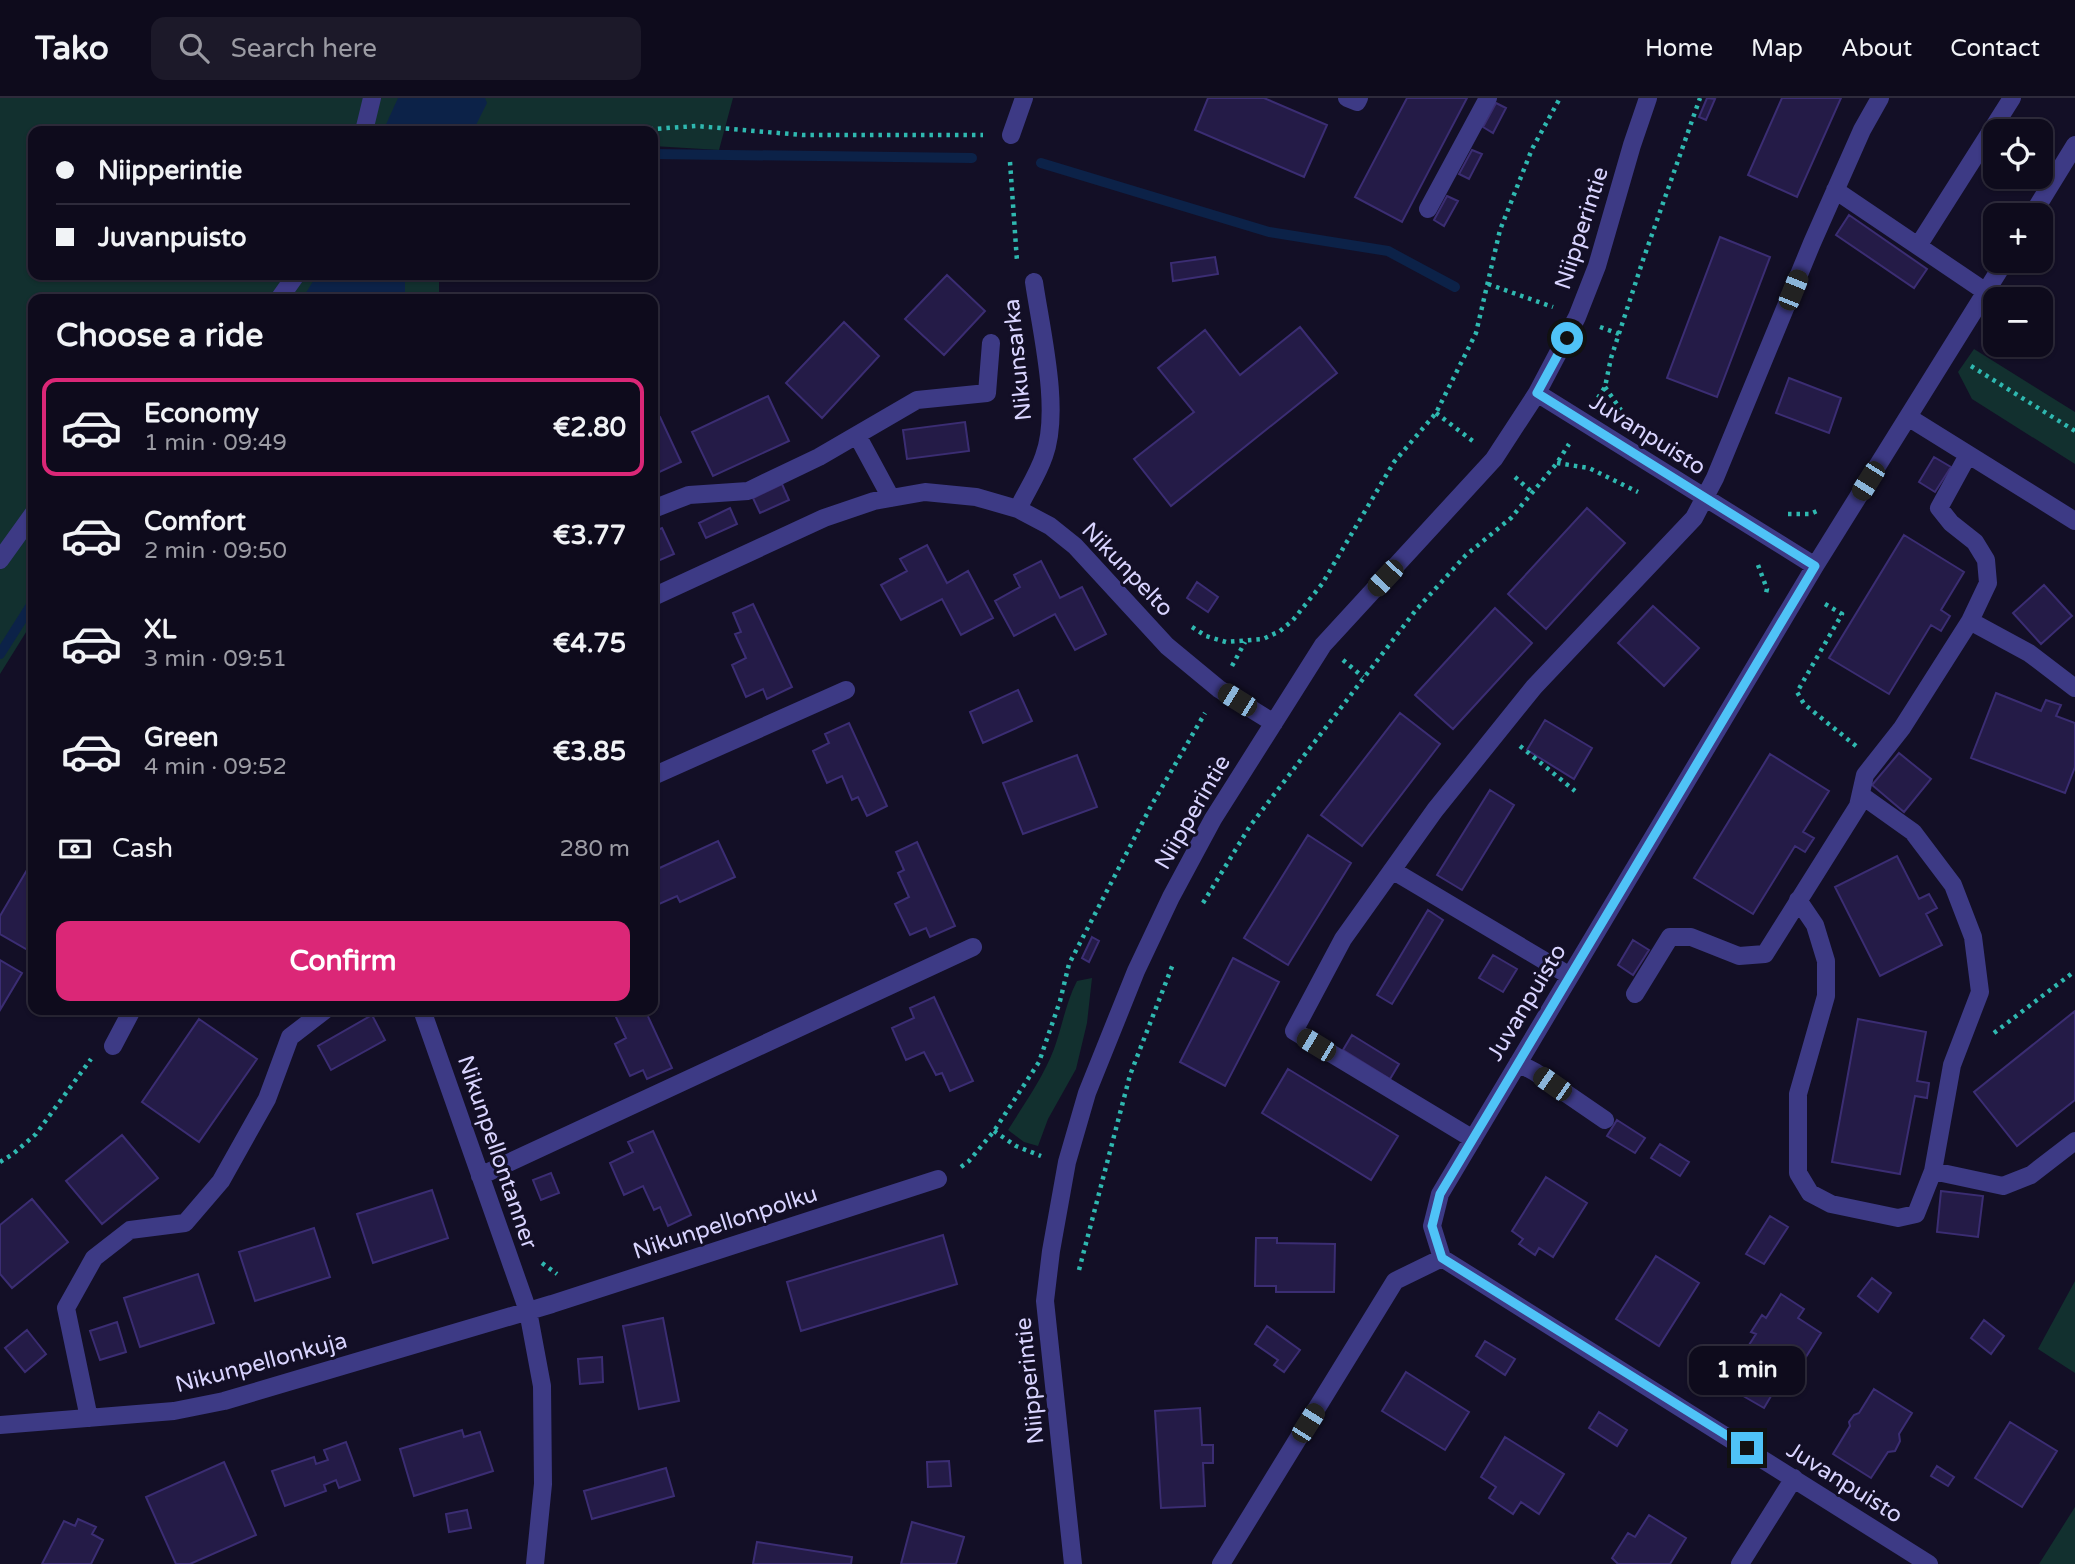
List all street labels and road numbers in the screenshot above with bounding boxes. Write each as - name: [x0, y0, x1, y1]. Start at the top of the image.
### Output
- street label: Niipperintie: [1549, 163, 1615, 293]
- street label: Nikunsarka: [998, 298, 1038, 422]
- street label: Juvanpuisto: [1584, 388, 1711, 482]
- street label: Nikunpelto: [1075, 517, 1179, 623]
- street label: Niipperintie: [1149, 750, 1237, 875]
- street label: Juvanpuisto: [1481, 939, 1573, 1066]
- street label: Nikunpellontanner: [451, 1052, 543, 1253]
- street label: Nikunpellonpolku: [630, 1180, 821, 1266]
- street label: Niipperintie: [1009, 1316, 1051, 1446]
- street label: Nikunpellonkuja: [172, 1327, 350, 1399]
- street label: Juvanpuisto: [1781, 1436, 1908, 1530]

